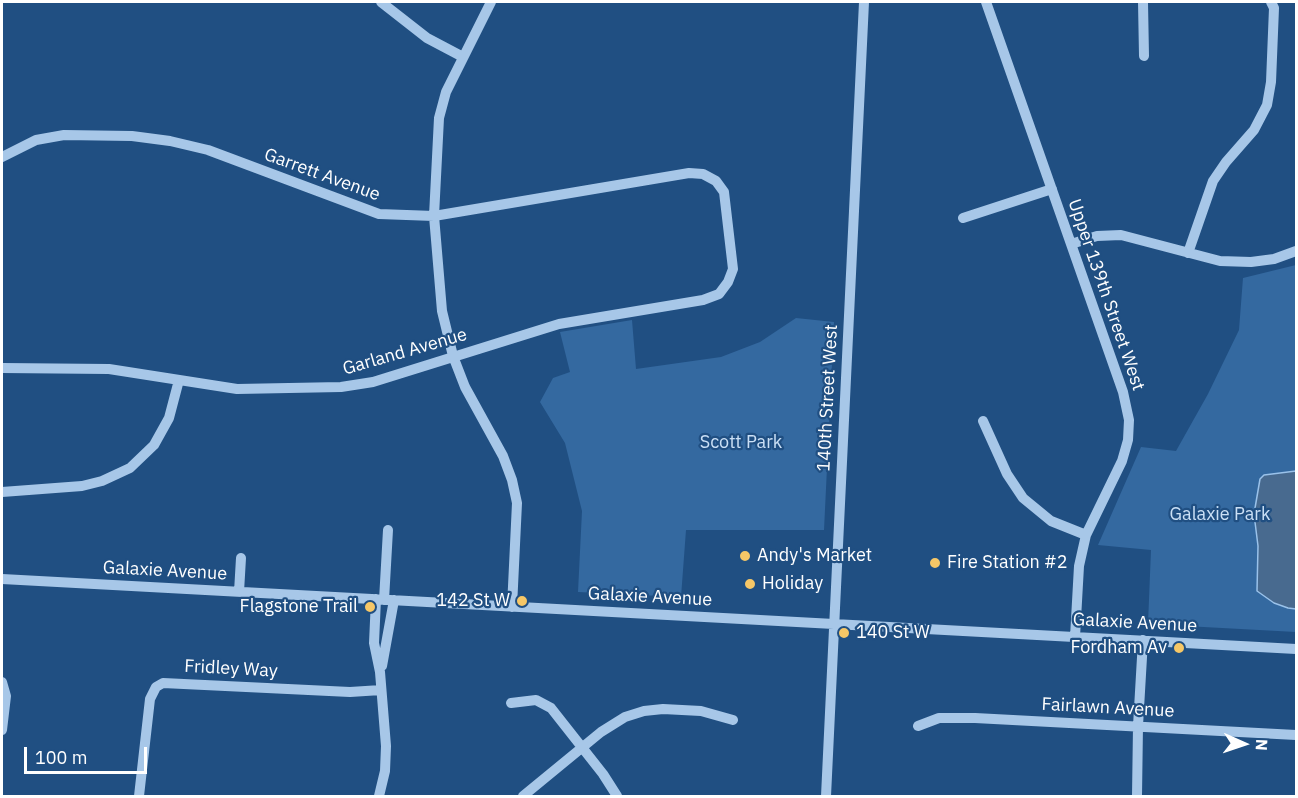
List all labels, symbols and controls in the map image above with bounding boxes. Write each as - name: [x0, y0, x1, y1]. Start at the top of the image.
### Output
- street label: Garrett Avenue: [261, 144, 383, 206]
- street label: Upper 139th Street West: [1063, 196, 1149, 394]
- street label: Garland Avenue: [340, 324, 470, 380]
- street label: 140th Street West: [813, 324, 843, 472]
- park label: Scott Park: [700, 432, 782, 454]
- park label: Galaxie Park: [1170, 504, 1270, 526]
- place label: Andy's Market: [757, 545, 872, 567]
- marker: Andy's Market: [738, 549, 752, 563]
- place label: Fire Station #2: [947, 552, 1068, 574]
- marker: Fire Station #2: [928, 556, 942, 570]
- street label: Galaxie Avenue: [102, 557, 228, 585]
- place label: Holiday: [762, 573, 823, 595]
- marker: Holiday: [743, 577, 757, 591]
- street label: Galaxie Avenue: [587, 583, 713, 611]
- place label: 142 St W: [436, 590, 510, 612]
- marker: 142 St W: [515, 594, 529, 608]
- place label: Flagstone Trail: [240, 596, 358, 618]
- marker: Flagstone Trail: [363, 600, 377, 614]
- street label: Galaxie Avenue: [1072, 609, 1198, 637]
- place label: 140 St W: [856, 622, 930, 644]
- marker: 140 St W: [837, 626, 851, 640]
- place label: Fordham Av: [1071, 637, 1167, 659]
- marker: Fordham Av: [1172, 641, 1186, 655]
- street label: Fridley Way: [184, 656, 278, 682]
- street label: Fairlawn Avenue: [1041, 694, 1175, 722]
- north arrow: [1214, 714, 1274, 774]
- scale bar: [27, 735, 150, 773]
- text: N: [1252, 739, 1272, 751]
- text: 100 m: [35, 746, 87, 769]

